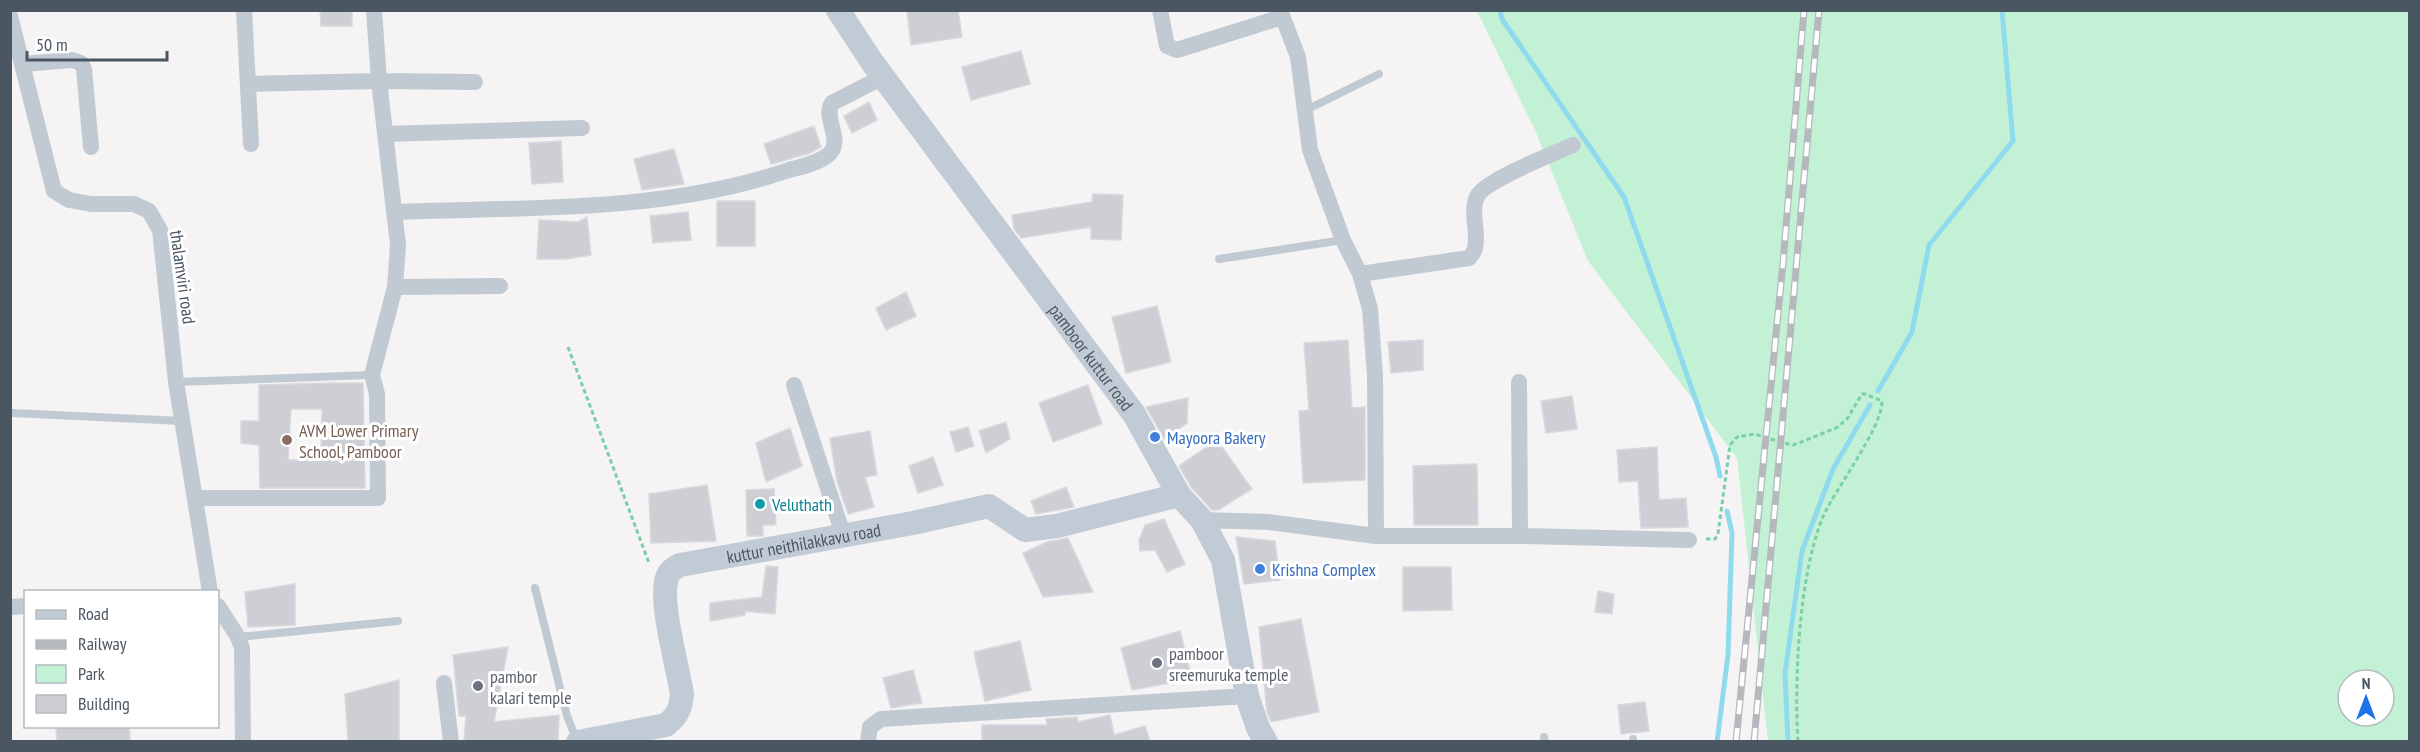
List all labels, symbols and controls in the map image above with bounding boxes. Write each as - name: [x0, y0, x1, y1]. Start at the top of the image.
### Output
- scale bar: [27, 24, 166, 62]
- text: 50 m: [36, 33, 68, 56]
- street label: thalamviri road: [165, 229, 201, 325]
- street label: pamboor kuttur road: [1044, 299, 1139, 415]
- place label: AVM Lower Primary School, Pamboor: [299, 419, 419, 463]
- place label: Mayoora Bakery: [1167, 426, 1266, 449]
- marker: Mayoora Bakery: [1148, 430, 1162, 444]
- marker: AVM Lower Primary School, Pamboor: [280, 433, 294, 447]
- place label: Veluthath: [771, 493, 832, 516]
- marker: Veluthath: [753, 497, 767, 511]
- street label: kuttur neithilakkavu road: [725, 518, 882, 568]
- place label: Krishna Complex: [1272, 558, 1377, 581]
- marker: Krishna Complex: [1253, 562, 1267, 576]
- legend: [24, 590, 219, 728]
- text: Road: [78, 602, 109, 625]
- text: Railway: [78, 632, 127, 655]
- place label: pamboor sreemuruka temple: [1169, 642, 1288, 686]
- marker: pamboor sreemuruka temple: [1150, 656, 1164, 670]
- text: Park: [78, 662, 105, 685]
- place label: pambor kalari temple: [490, 665, 572, 709]
- north arrow: [2336, 668, 2396, 728]
- text: N: [2362, 673, 2370, 693]
- marker: pambor kalari temple: [471, 679, 485, 693]
- text: Building: [78, 692, 130, 715]

